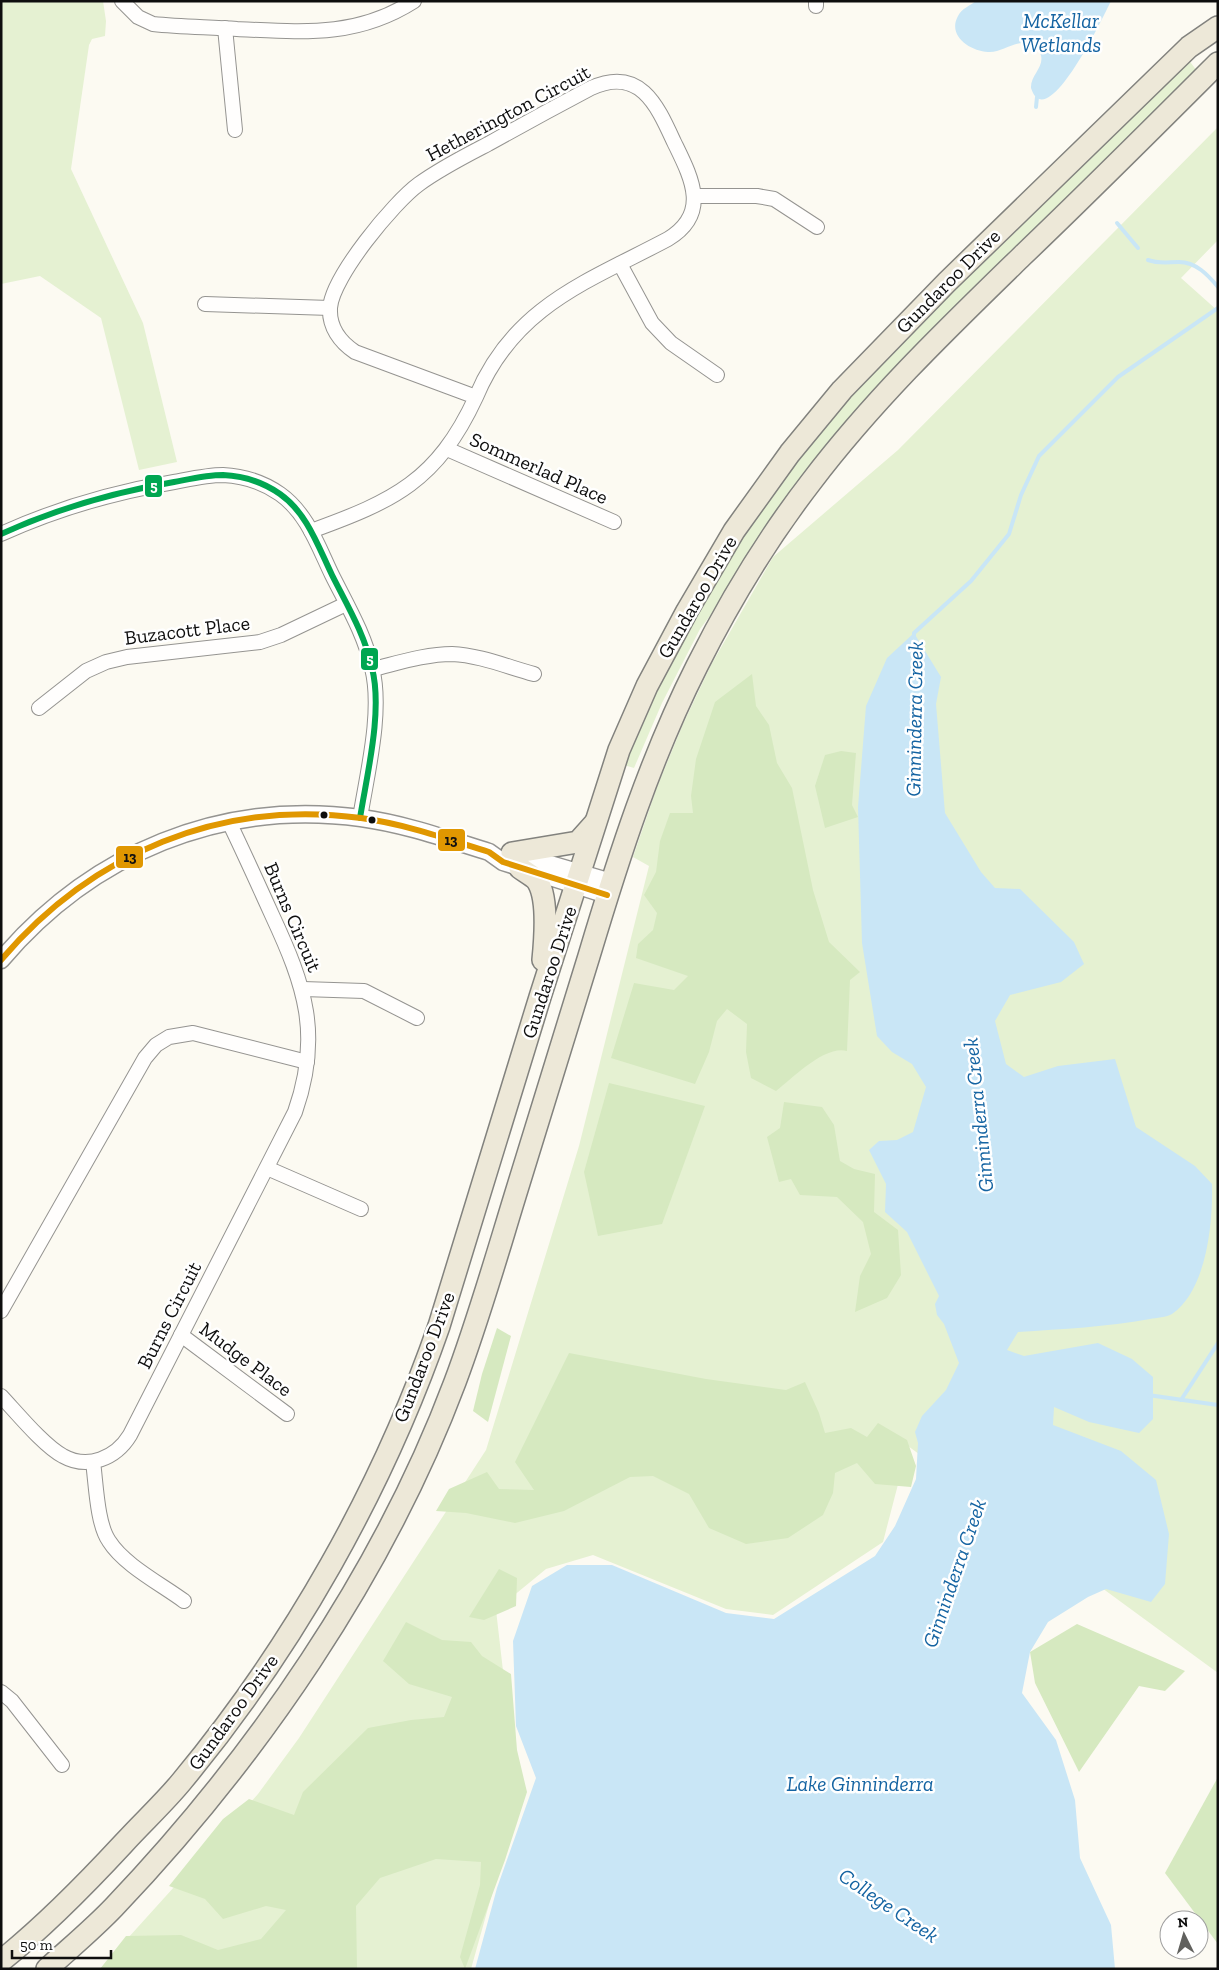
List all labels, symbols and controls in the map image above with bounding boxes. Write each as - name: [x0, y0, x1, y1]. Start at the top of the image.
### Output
- water label: McKellar Wetlands: [1021, 8, 1101, 57]
- street label: Hetherington Circuit: [422, 59, 595, 166]
- street label: Gundaroo Drive: [891, 224, 1005, 338]
- street label: Sommerlad Place: [466, 427, 612, 509]
- line badge: 5: [144, 474, 163, 498]
- text: 5: [150, 478, 158, 495]
- street label: Gundaroo Drive: [652, 531, 742, 663]
- street label: Buzacott Place: [123, 610, 251, 650]
- water label: Ginninderra Creek: [900, 641, 928, 797]
- line badge: 5: [360, 647, 379, 671]
- text: 5: [366, 651, 374, 668]
- unlabelled marker: [319, 810, 329, 820]
- unlabelled marker: [367, 815, 377, 825]
- line badge: 13: [437, 828, 466, 852]
- text: 13: [444, 832, 458, 849]
- line badge: 13: [115, 845, 144, 869]
- text: 13: [123, 849, 137, 866]
- street label: Burns Circuit: [259, 859, 327, 976]
- street label: Gundaroo Drive: [516, 903, 582, 1041]
- water label: Ginninderra Creek: [957, 1036, 999, 1194]
- street label: Burns Circuit: [132, 1257, 206, 1373]
- street label: Gundaroo Drive: [388, 1288, 460, 1426]
- street label: Mudge Place: [195, 1316, 297, 1402]
- water label: Ginninderra Creek: [917, 1495, 991, 1651]
- street label: Gundaroo Drive: [183, 1649, 283, 1775]
- water label: Lake Ginninderra: [786, 1771, 934, 1796]
- water label: College Creek: [834, 1862, 944, 1948]
- north arrow: [1159, 1910, 1209, 1960]
- text: N: [1177, 1914, 1189, 1931]
- scale bar: [12, 1928, 111, 1960]
- text: 50 m: [20, 1936, 53, 1954]

